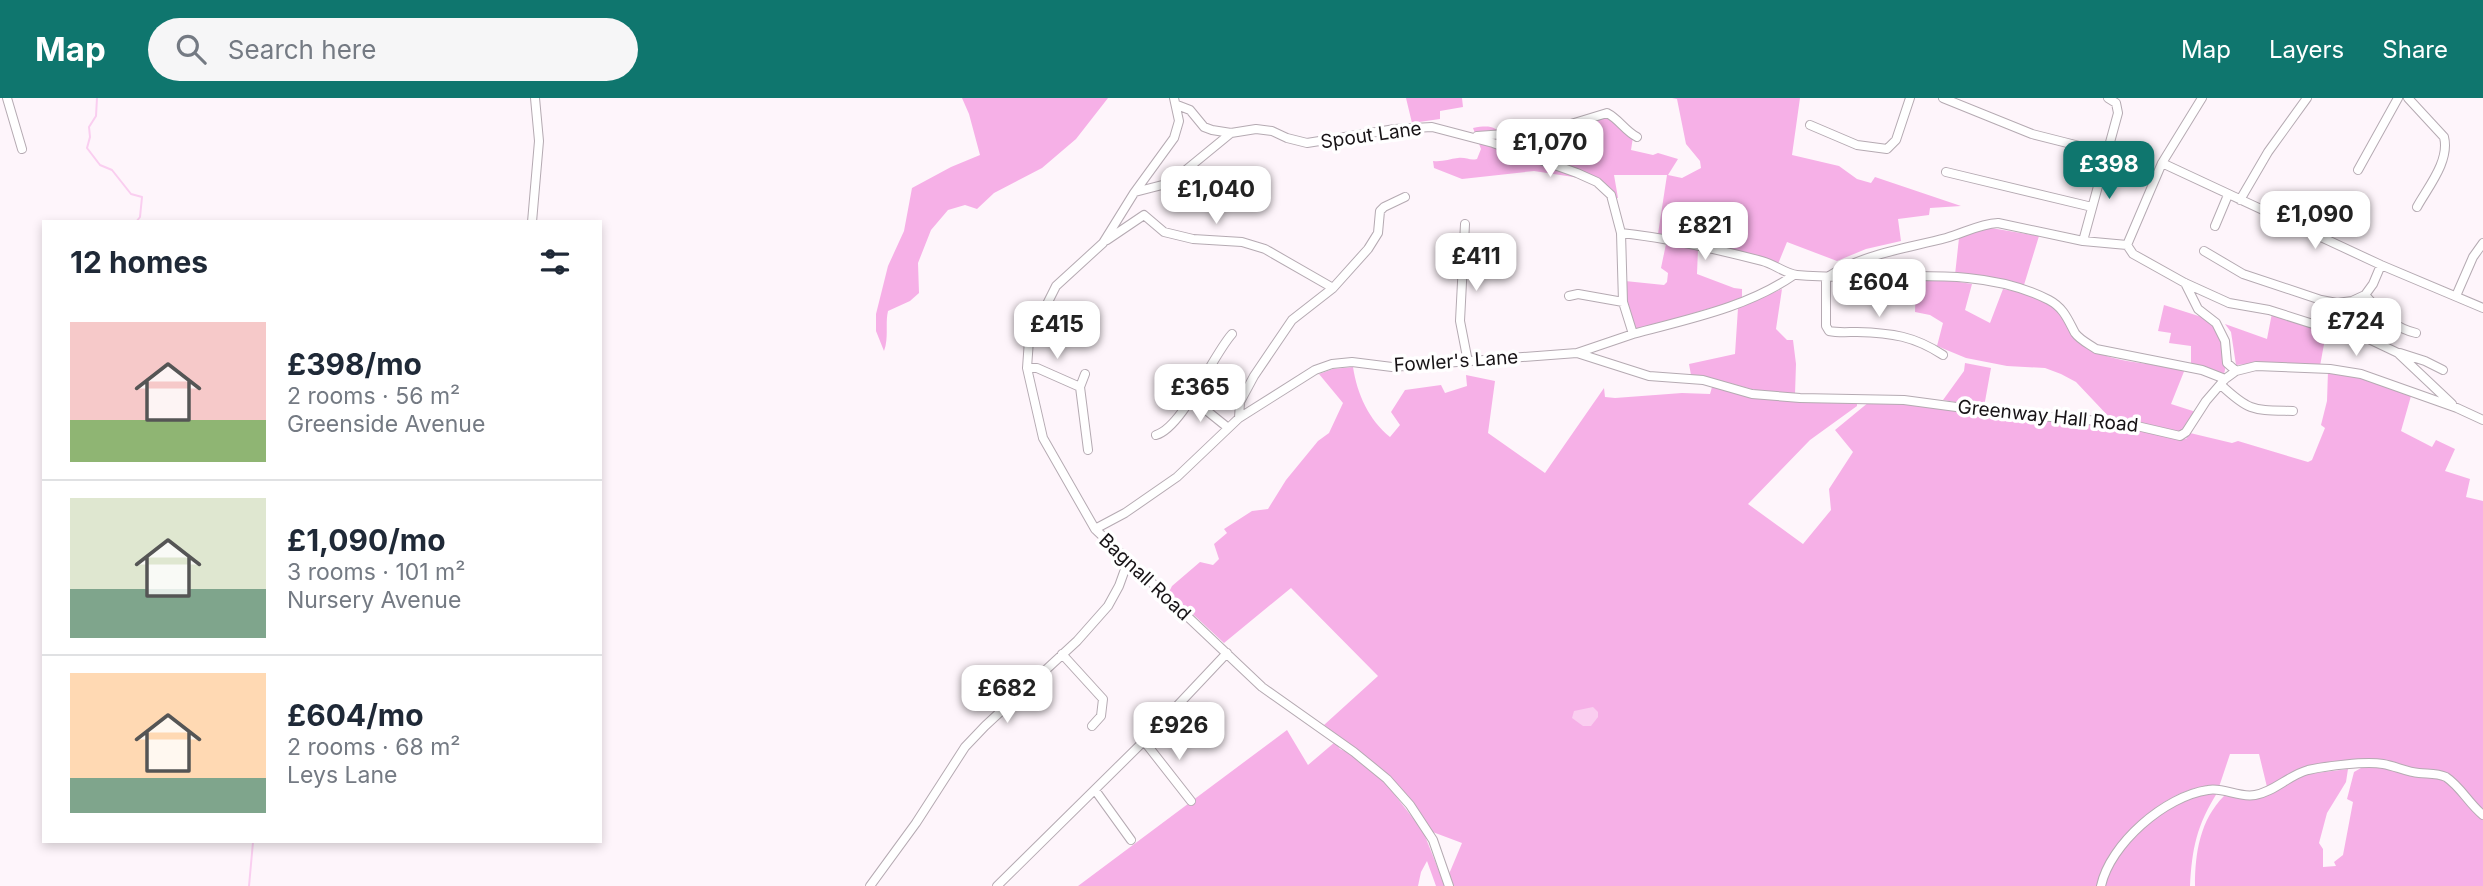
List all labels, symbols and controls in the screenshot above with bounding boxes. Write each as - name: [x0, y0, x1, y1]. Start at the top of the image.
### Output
- search box: [148, 18, 638, 81]
- text: Map: [35, 29, 106, 69]
- icon: search: [172, 30, 210, 68]
- text: Search here: [228, 34, 376, 65]
- text: Map: [2181, 35, 2231, 64]
- text: Layers: [2269, 35, 2344, 64]
- text: Share: [2382, 35, 2448, 64]
- street label: Spout Lane: [1319, 117, 1423, 153]
- pin: £1,070: [1493, 120, 1607, 179]
- text: £1,070: [1512, 128, 1588, 156]
- pin: £398: [2068, 141, 2150, 201]
- text: £398: [2079, 150, 2139, 178]
- pin: £1,040: [1159, 166, 1273, 226]
- text: £1,040: [1177, 175, 1255, 203]
- pin: £1,090: [2258, 192, 2372, 251]
- text: £1,090: [2276, 200, 2354, 228]
- pin: £821: [1664, 202, 1746, 262]
- text: £821: [1678, 211, 1732, 239]
- pin: £411: [1435, 234, 1517, 293]
- text: £411: [1451, 242, 1501, 270]
- icon: filters: [536, 243, 574, 281]
- text: 12 homes: [70, 244, 208, 280]
- pin: £604: [1838, 260, 1920, 319]
- text: £604: [1849, 268, 1909, 296]
- pin: £724: [2315, 299, 2397, 358]
- pin: £415: [1016, 302, 1098, 361]
- text: £724: [2327, 307, 2385, 335]
- text: £415: [1030, 310, 1084, 338]
- street label: Fowler's Lane: [1393, 345, 1519, 377]
- text: £398/mo: [287, 346, 422, 382]
- icon: home: [126, 350, 210, 434]
- pin: £365: [1159, 364, 1241, 424]
- text: £365: [1170, 373, 1230, 401]
- text: 2 rooms · 56 m²: [287, 382, 460, 410]
- street label: Greenway Hall Road: [1957, 395, 2139, 437]
- text: Greenside Avenue: [287, 410, 485, 438]
- text: £1,090/mo: [287, 522, 446, 558]
- icon: home: [126, 526, 210, 610]
- street label: Bagnall Road: [1094, 529, 1196, 625]
- text: 3 rooms · 101 m²: [287, 558, 465, 586]
- text: Nursery Avenue: [287, 586, 461, 614]
- pin: £682: [966, 666, 1048, 725]
- text: £682: [977, 674, 1037, 702]
- text: £604/mo: [287, 697, 424, 733]
- icon: home: [126, 701, 210, 785]
- pin: £926: [1138, 702, 1220, 762]
- text: £926: [1149, 711, 1209, 739]
- text: 2 rooms · 68 m²: [287, 733, 460, 761]
- text: Leys Lane: [287, 761, 397, 789]

